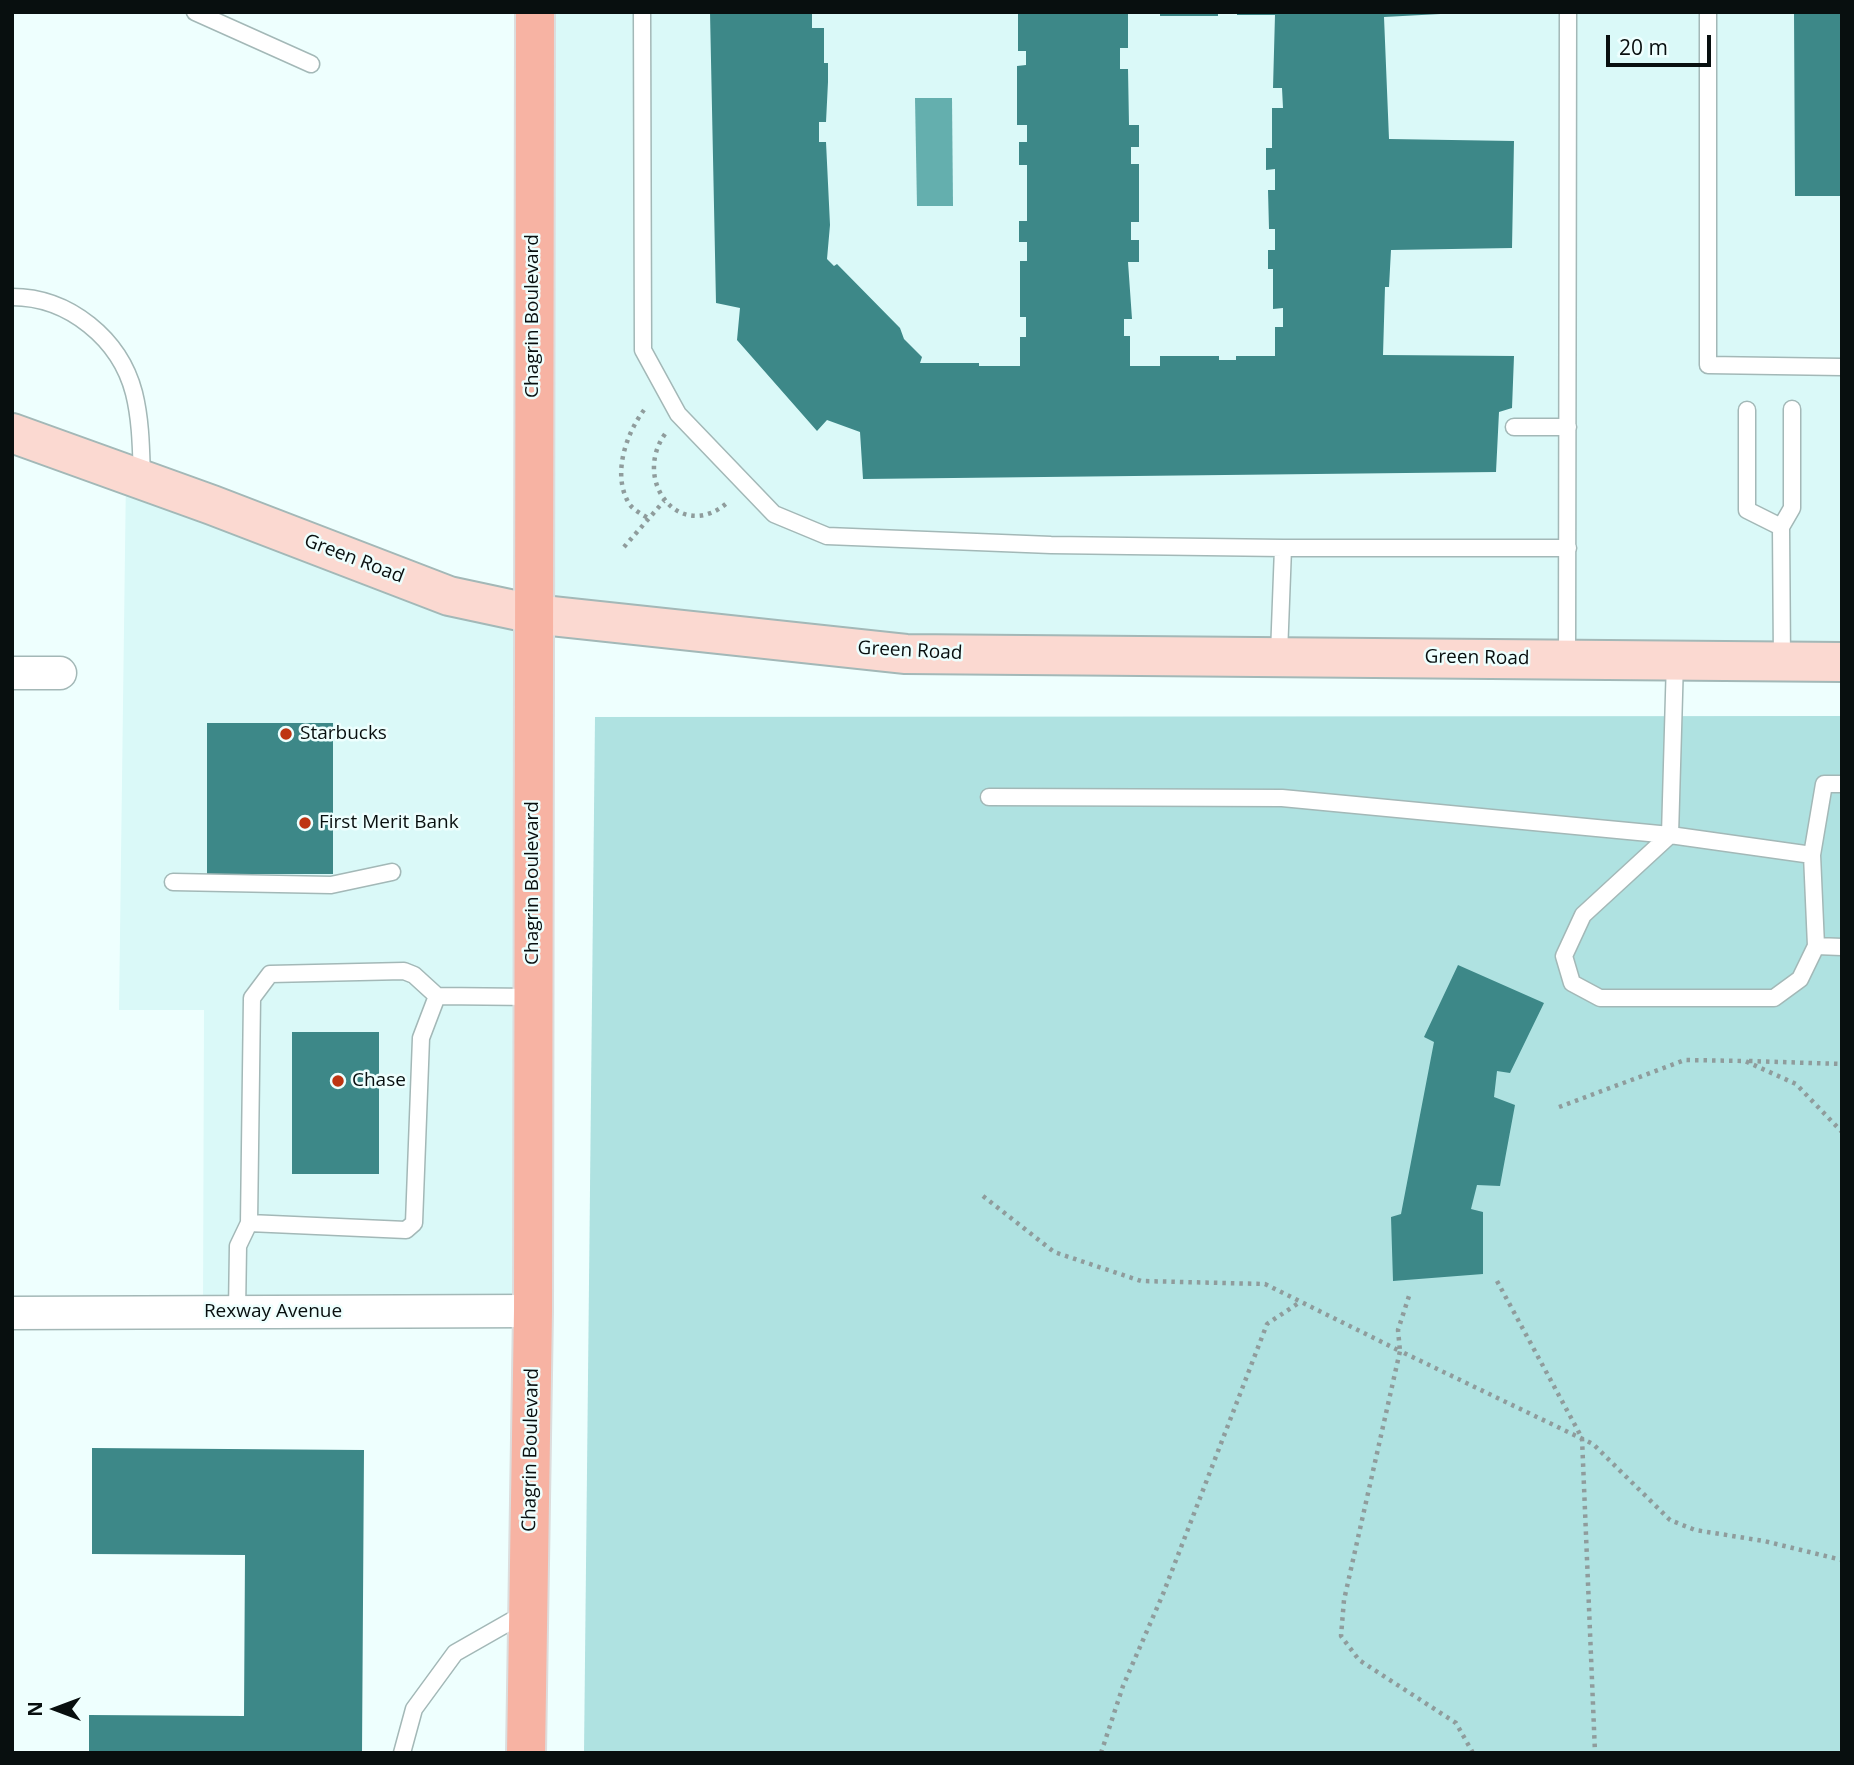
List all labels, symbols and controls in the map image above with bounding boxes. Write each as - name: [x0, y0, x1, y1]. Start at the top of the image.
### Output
- scale bar: [1609, 21, 1714, 65]
- text: 20 m: [1619, 33, 1668, 61]
- street label: Chagrin Boulevard: [522, 234, 544, 398]
- street label: Green Road: [301, 530, 407, 588]
- street label: Green Road: [857, 637, 963, 665]
- street label: Green Road: [1424, 646, 1530, 670]
- place label: Starbucks: [300, 723, 387, 745]
- marker: Starbucks: [278, 726, 294, 742]
- street label: Chagrin Boulevard: [522, 801, 544, 965]
- place label: First Merit Bank: [319, 812, 459, 834]
- marker: First Merit Bank: [297, 815, 313, 831]
- place label: Chase: [352, 1070, 406, 1092]
- marker: Chase: [330, 1073, 346, 1089]
- street label: Rexway Avenue: [204, 1301, 342, 1323]
- street label: Chagrin Boulevard: [518, 1368, 544, 1532]
- north arrow: [21, 1674, 91, 1744]
- text: N: [22, 1701, 48, 1717]

